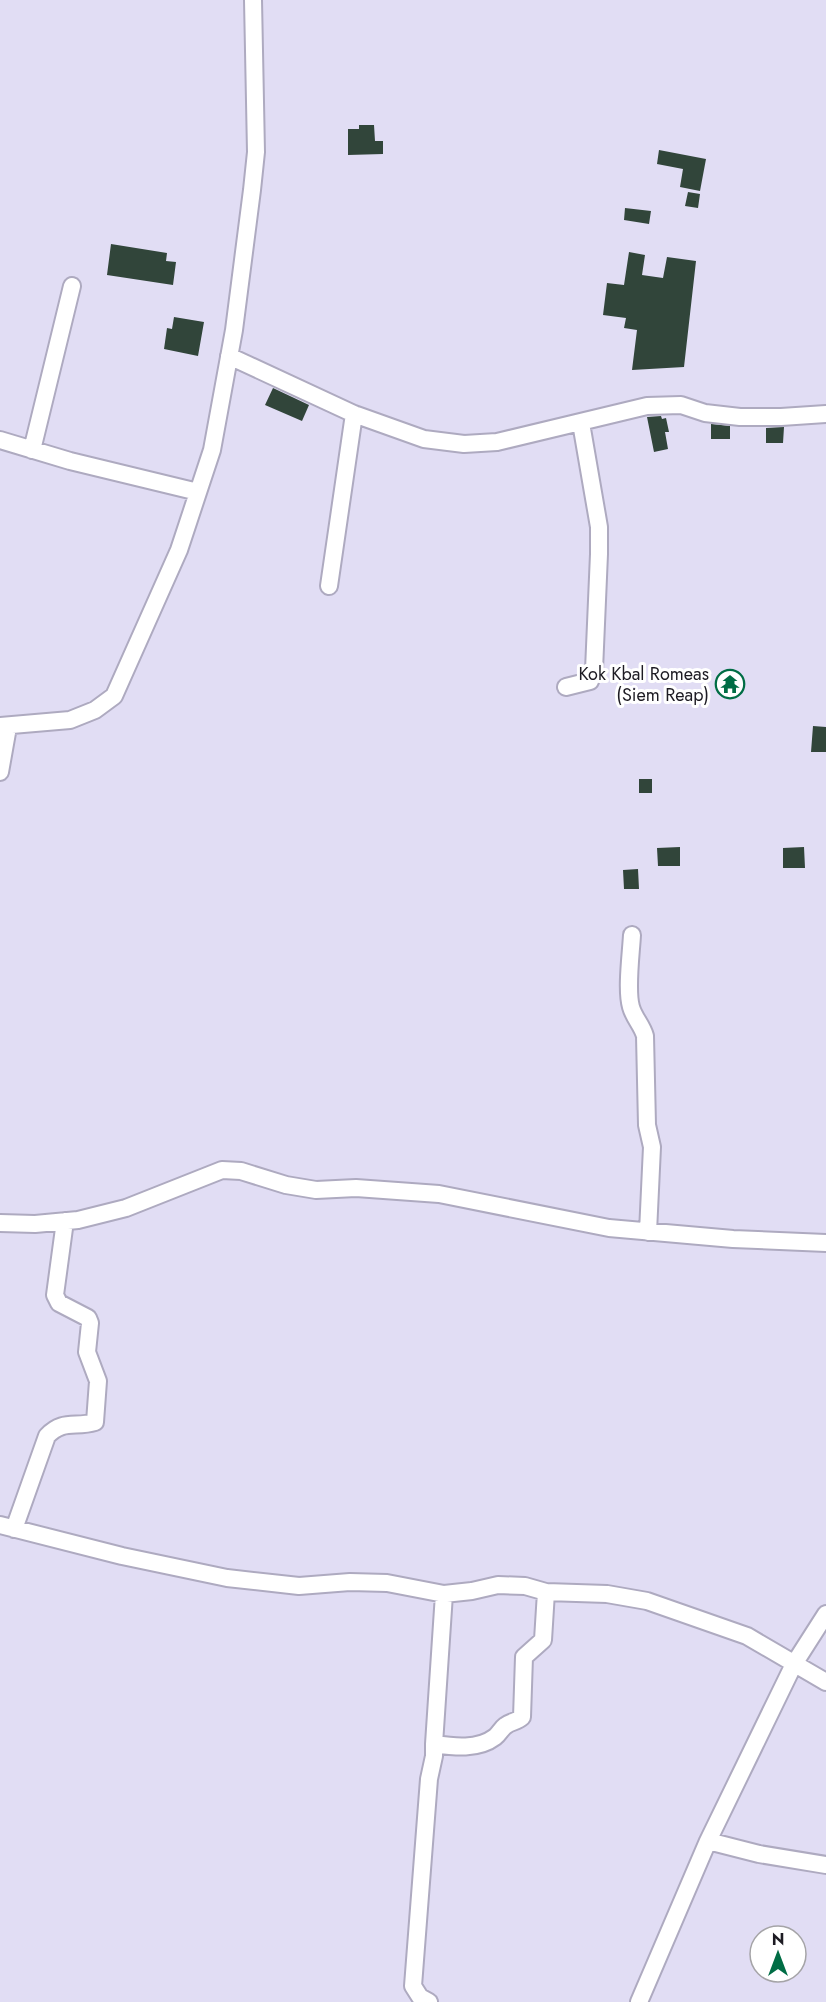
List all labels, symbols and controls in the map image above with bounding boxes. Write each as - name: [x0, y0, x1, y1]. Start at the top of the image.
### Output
- place label: Kok Kbal Romeas (Siem Reap): [578, 661, 709, 708]
- temple icon: Kok Kbal Romeas (Siem Reap): [714, 668, 746, 700]
- north arrow: [748, 1924, 808, 1984]
- text: N: [772, 1928, 784, 1951]

